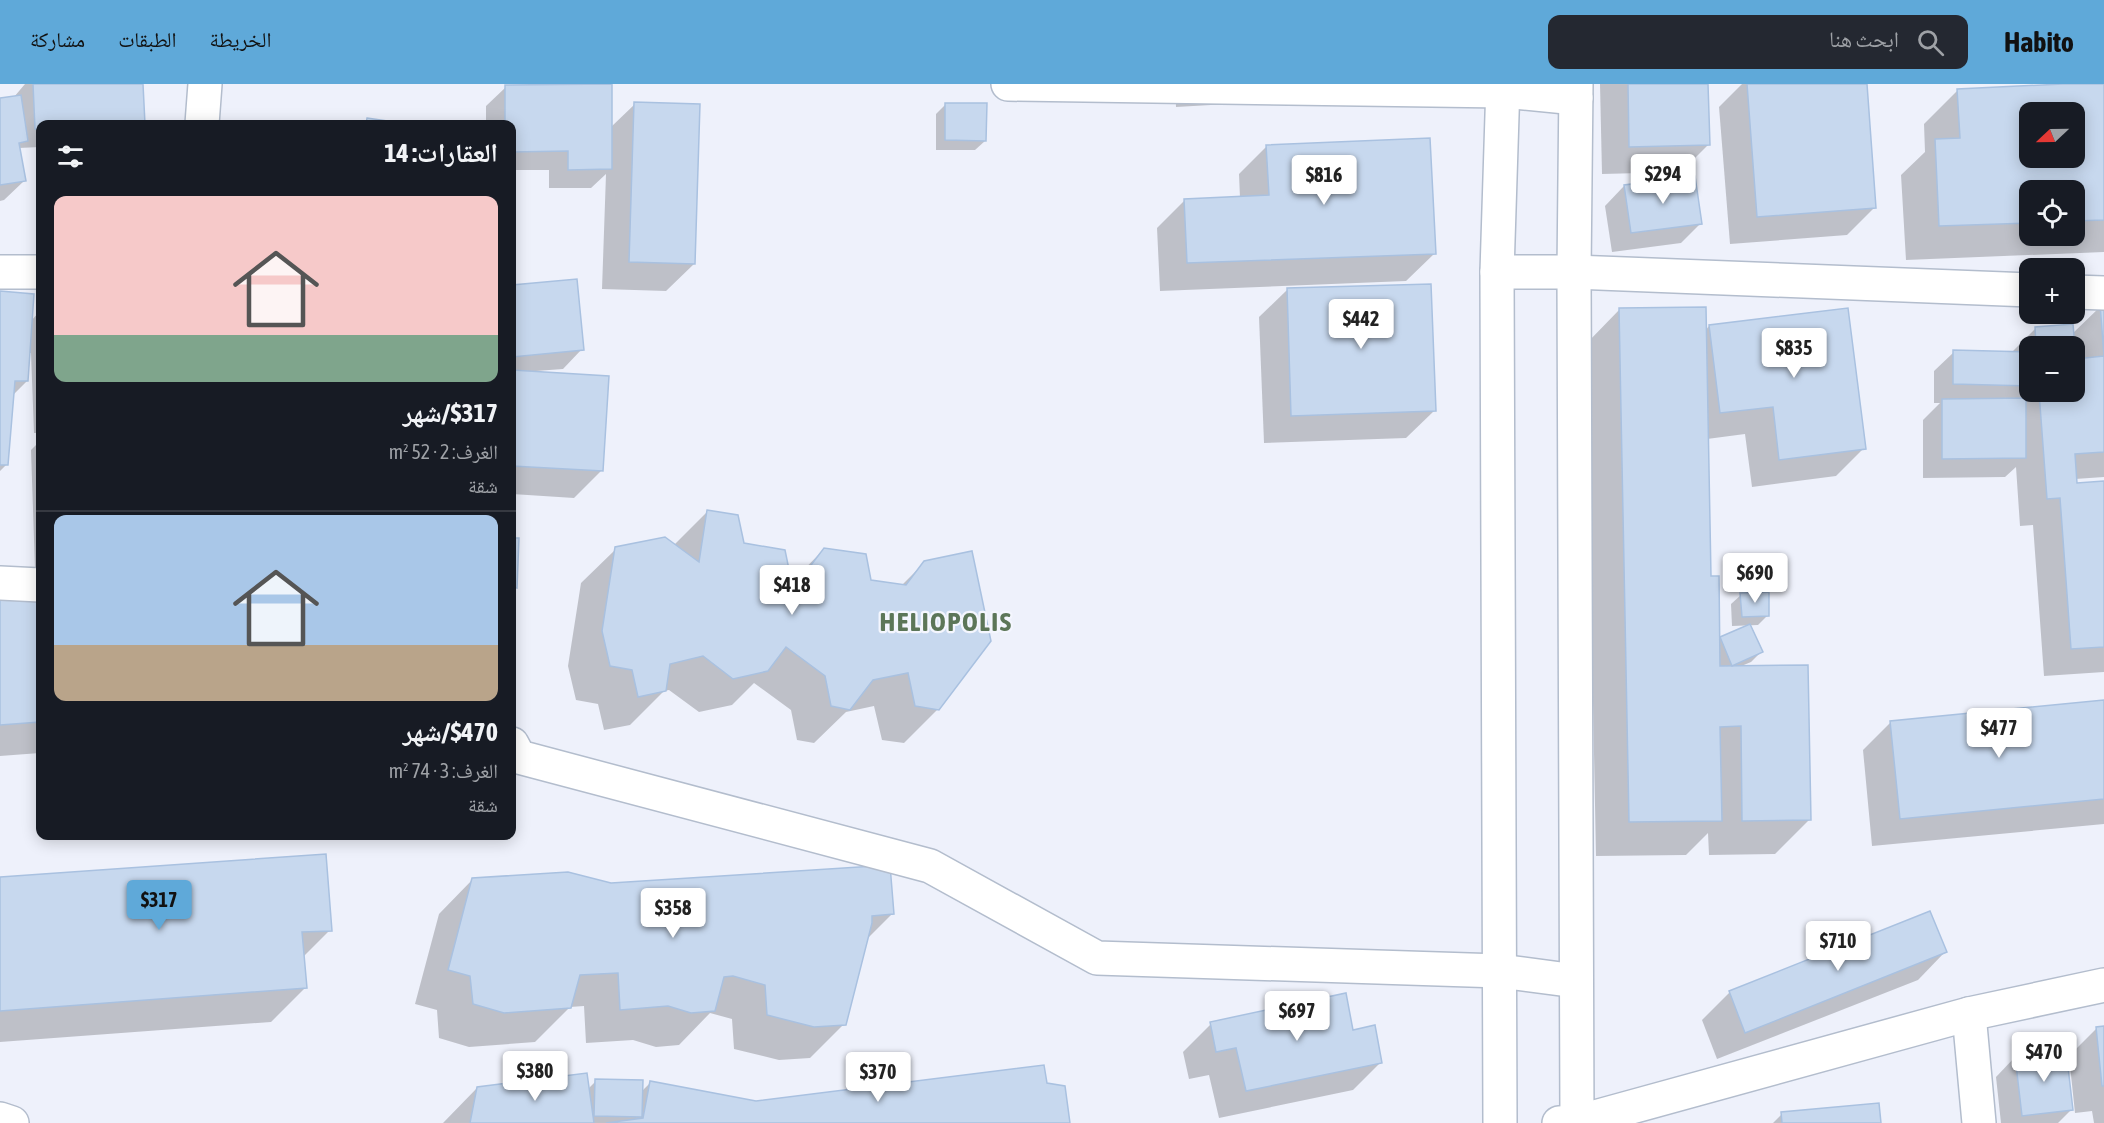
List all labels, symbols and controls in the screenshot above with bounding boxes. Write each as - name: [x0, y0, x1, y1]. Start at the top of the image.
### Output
- search box: [1548, 15, 1968, 69]
- text: ابحث هنا: [1829, 26, 1899, 52]
- icon: search: [1914, 26, 1947, 59]
- text: Habito: [2004, 26, 2074, 58]
- text: مشاركة: [30, 27, 85, 51]
- text: الطبقات: [118, 27, 177, 51]
- text: الخريطة: [210, 27, 271, 51]
- north arrow: [2019, 102, 2085, 168]
- map controls: [2019, 102, 2085, 402]
- text: العقارات: 14: [384, 138, 498, 168]
- icon: filters: [54, 140, 87, 173]
- pin: $294: [1627, 154, 1699, 205]
- pin: $816: [1288, 155, 1360, 206]
- text: $294: [1645, 162, 1681, 185]
- text: $816: [1306, 163, 1342, 186]
- button: locate: [2019, 180, 2085, 246]
- icon: home: [222, 235, 330, 343]
- button: +: [2019, 258, 2085, 324]
- pin: $442: [1325, 299, 1397, 350]
- text: $442: [1343, 307, 1379, 330]
- pin: $835: [1758, 328, 1830, 379]
- text: $835: [1776, 336, 1812, 359]
- button: −: [2019, 336, 2085, 402]
- text: $317/شهر: [403, 398, 498, 428]
- text: الغرف: 2 · 52 m²: [389, 440, 498, 463]
- text: شقة: [468, 474, 498, 497]
- pin: $690: [1719, 553, 1791, 604]
- icon: home: [222, 554, 330, 662]
- text: $690: [1737, 561, 1773, 584]
- pin: $418: [756, 565, 828, 616]
- text: $418: [774, 573, 810, 596]
- district label: HELIOPOLIS: [880, 606, 1012, 637]
- pin: $477: [1963, 708, 2035, 759]
- text: $477: [1981, 716, 2017, 739]
- text: $470/شهر: [403, 717, 498, 747]
- text: الغرف: 3 · 74 m²: [389, 759, 498, 782]
- text: شقة: [468, 793, 498, 816]
- pin: $317: [123, 880, 195, 931]
- text: $317: [141, 888, 177, 911]
- pin: $358: [637, 888, 709, 939]
- text: $358: [655, 896, 691, 919]
- pin: $710: [1802, 921, 1874, 972]
- text: $710: [1820, 929, 1856, 952]
- pin: $697: [1261, 991, 1333, 1042]
- text: $697: [1279, 999, 1315, 1022]
- pin: $470: [2008, 1032, 2080, 1083]
- text: $470: [2026, 1040, 2062, 1063]
- pin: $380: [499, 1051, 571, 1102]
- pin: $370: [842, 1052, 914, 1103]
- text: $380: [517, 1059, 553, 1082]
- text: $370: [860, 1060, 896, 1083]

